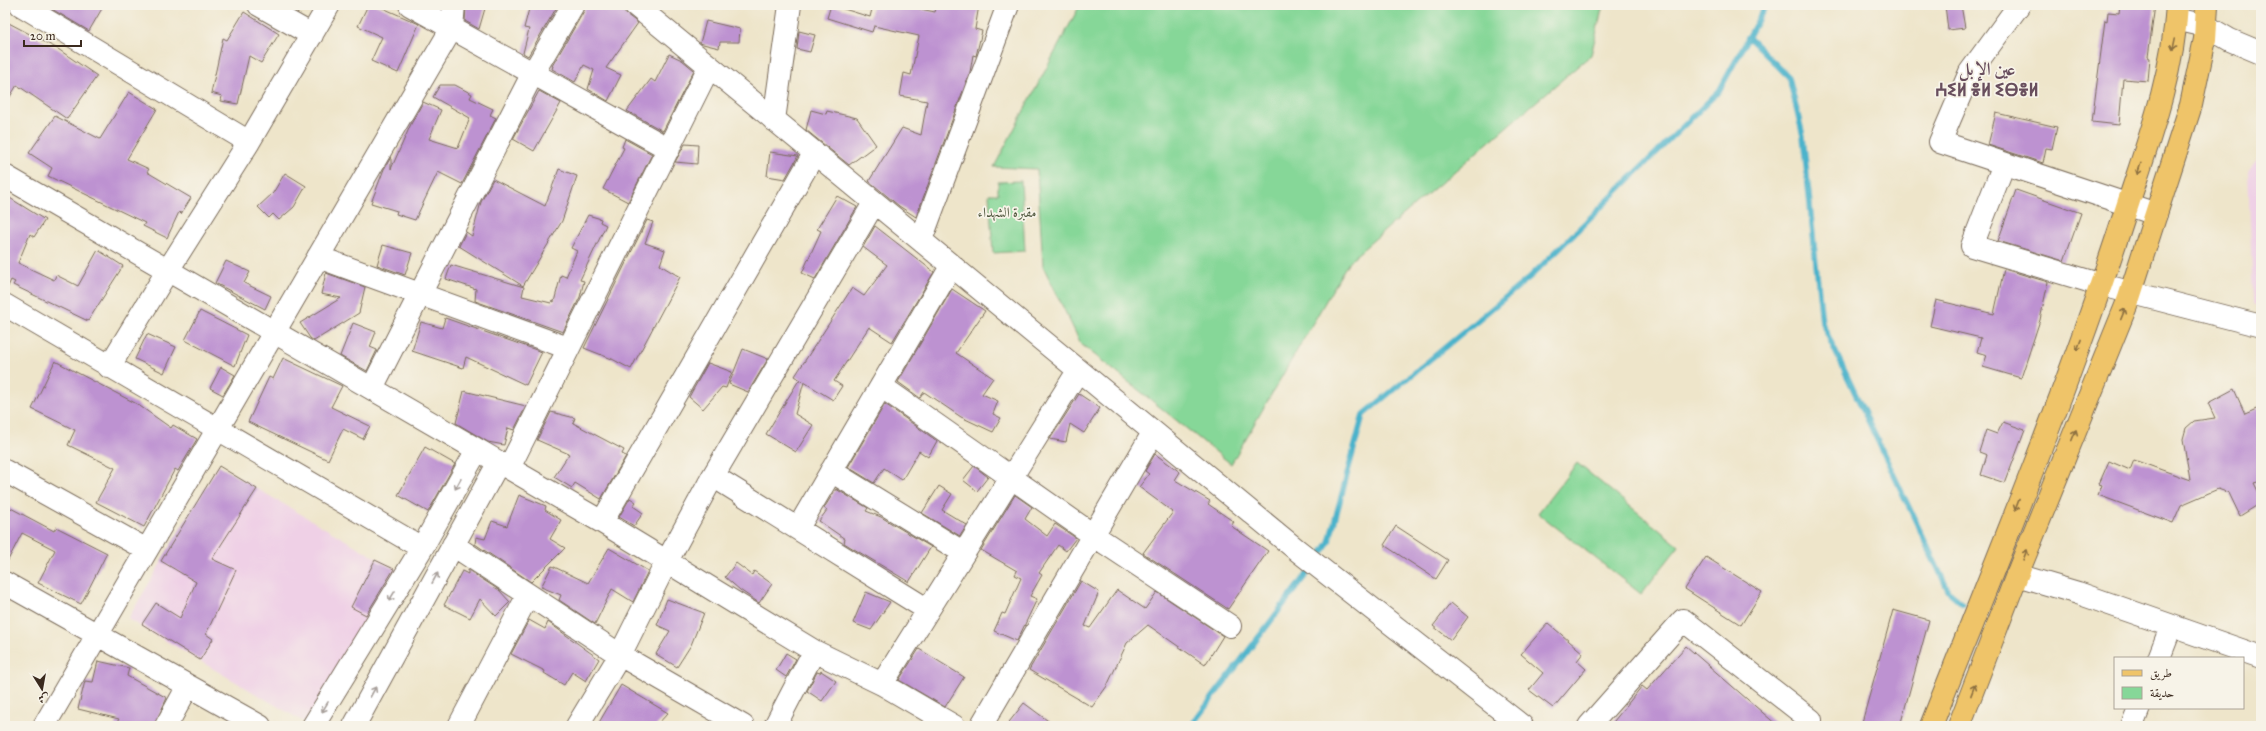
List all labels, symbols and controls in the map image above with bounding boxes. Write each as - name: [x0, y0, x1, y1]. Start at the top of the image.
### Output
- scale bar: [24, 22, 81, 48]
- text: 20 m: [30, 29, 56, 43]
- one-way arrow: [2169, 37, 2177, 50]
- district label: عين الإبل ⵄⵉⵍ ⴻⵍ ⵉⴱⴻⵍ: [1935, 58, 2039, 101]
- one-way arrow: [2135, 162, 2142, 175]
- park label: مقبرة الشهداء: [978, 204, 1036, 222]
- one-way arrow: [2119, 309, 2127, 321]
- one-way arrow: [2074, 338, 2082, 350]
- one-way arrow: [2070, 429, 2078, 441]
- one-way arrow: [454, 477, 462, 489]
- one-way arrow: [2013, 499, 2021, 511]
- one-way arrow: [2021, 550, 2029, 562]
- one-way arrow: [432, 572, 439, 584]
- one-way arrow: [388, 590, 396, 602]
- legend: [2114, 657, 2244, 709]
- text: طريق: [2150, 666, 2172, 681]
- north arrow: [22, 669, 62, 709]
- one-way arrow: [1970, 684, 1978, 696]
- one-way arrow: [369, 686, 377, 698]
- text: حديقة: [2150, 686, 2174, 701]
- text: ش: [37, 691, 50, 706]
- one-way arrow: [320, 701, 328, 713]

